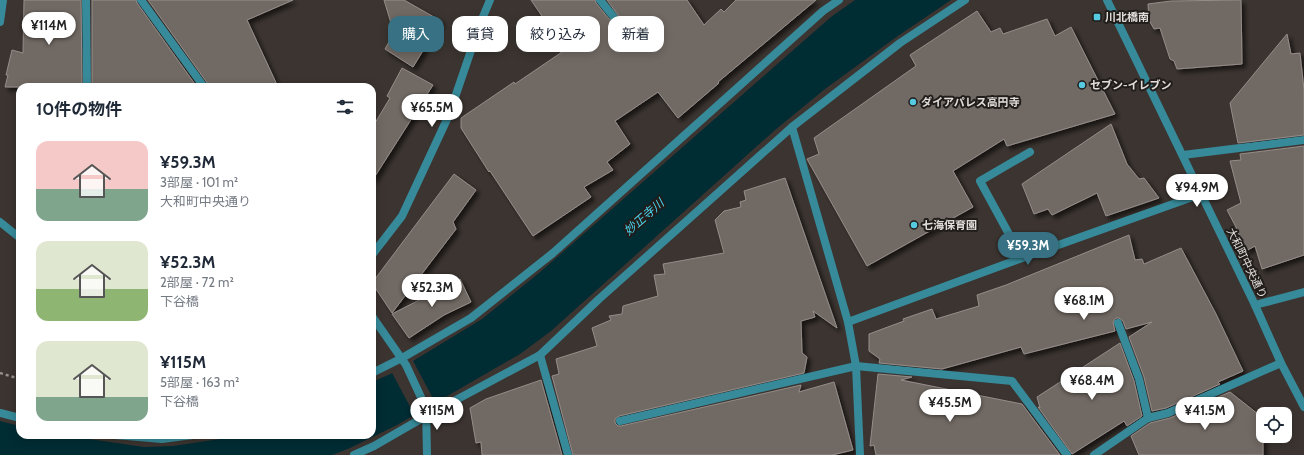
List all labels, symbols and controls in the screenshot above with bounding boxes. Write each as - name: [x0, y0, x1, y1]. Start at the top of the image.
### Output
- place label: 川北橋南: [1105, 10, 1149, 24]
- pin: ¥114M: [21, 12, 77, 46]
- marker: 川北橋南: [1092, 12, 1102, 22]
- chip: 購入: [388, 16, 444, 52]
- chip: 賃貸: [452, 16, 508, 52]
- chip: 絞り込み: [516, 16, 600, 52]
- chip: 新着: [608, 16, 664, 52]
- text: ¥114M: [31, 17, 67, 33]
- place label: セブン-イレブン: [1090, 78, 1172, 92]
- marker: セブン-イレブン: [1077, 80, 1087, 90]
- pin: ¥65.5M: [399, 94, 465, 128]
- place label: ダイアパレス高円寺: [921, 95, 1020, 109]
- icon: filters: [334, 96, 356, 118]
- marker: ダイアパレス高円寺: [908, 97, 918, 107]
- text: 10件の物件: [36, 99, 122, 119]
- text: ¥65.5M: [411, 99, 453, 115]
- text: ¥59.3M: [160, 152, 216, 172]
- icon: home: [68, 157, 116, 205]
- text: 3部屋 · 101 m²: [160, 174, 238, 190]
- pin: ¥94.9M: [1164, 174, 1230, 208]
- text: ¥94.9M: [1175, 179, 1219, 195]
- text: 大和町中央通り: [160, 193, 251, 209]
- water label: 妙正寺川: [621, 194, 668, 238]
- place label: 七海保育園: [922, 218, 977, 232]
- marker: 七海保育園: [909, 220, 919, 230]
- street label: 大和町中央通り: [1224, 225, 1270, 301]
- pin: ¥59.3M: [995, 232, 1061, 266]
- text: ¥59.3M: [1007, 237, 1049, 253]
- text: ¥52.3M: [160, 252, 216, 272]
- icon: home: [68, 257, 116, 305]
- text: 2部屋 · 72 m²: [160, 274, 234, 290]
- pin: ¥52.3M: [399, 274, 465, 308]
- text: ¥52.3M: [411, 279, 453, 295]
- pin: ¥68.1M: [1051, 287, 1117, 321]
- text: ¥68.1M: [1063, 292, 1105, 308]
- text: 下谷橋: [160, 293, 199, 309]
- text: ¥115M: [160, 352, 206, 372]
- icon: home: [68, 357, 116, 405]
- pin: ¥68.4M: [1059, 367, 1125, 401]
- text: ¥68.4M: [1070, 372, 1114, 388]
- text: 5部屋 · 163 m²: [160, 374, 239, 390]
- pin: ¥45.5M: [917, 389, 983, 423]
- text: 下谷橋: [160, 393, 199, 409]
- text: ¥45.5M: [928, 394, 972, 410]
- pin: ¥115M: [409, 397, 465, 431]
- pin: ¥41.5M: [1172, 397, 1238, 431]
- text: ¥115M: [419, 402, 455, 418]
- text: ¥41.5M: [1184, 402, 1226, 418]
- map controls: [1256, 407, 1292, 443]
- button: locate: [1256, 407, 1292, 443]

